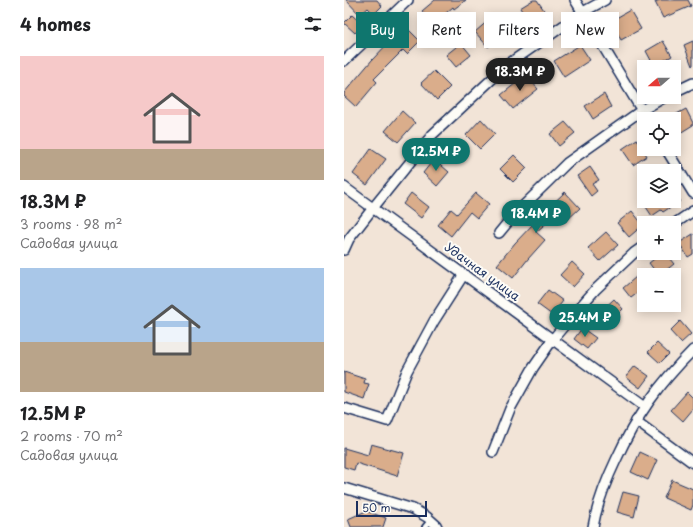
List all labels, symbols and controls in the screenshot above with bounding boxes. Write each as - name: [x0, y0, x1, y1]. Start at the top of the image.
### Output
- text: 4 homes: [20, 11, 91, 37]
- chip: Buy: [356, 12, 409, 48]
- chip: Rent: [417, 12, 476, 48]
- chip: Filters: [484, 12, 553, 48]
- chip: New: [561, 12, 619, 48]
- icon: filters: [302, 13, 324, 35]
- pin: 18.3M ₽: [483, 58, 557, 92]
- north arrow: [637, 60, 681, 104]
- map controls: [637, 60, 681, 312]
- text: 18.3M ₽: [495, 61, 545, 80]
- icon: home: [136, 82, 208, 154]
- button: locate: [637, 112, 681, 156]
- pin: 12.5M ₽: [399, 138, 473, 172]
- text: 12.5M ₽: [411, 141, 461, 160]
- button: layers: [637, 164, 681, 208]
- text: 18.3M ₽: [20, 188, 86, 214]
- pin: 18.4M ₽: [499, 200, 573, 234]
- text: 18.4M ₽: [511, 203, 561, 222]
- text: 3 rooms · 98 m²: [20, 214, 122, 233]
- button: +: [637, 216, 681, 260]
- text: Садовая улица: [20, 233, 118, 252]
- street label: Удачная улица: [441, 238, 524, 305]
- button: −: [637, 268, 681, 312]
- icon: home: [136, 294, 208, 366]
- pin: 25.4M ₽: [548, 304, 622, 338]
- text: 25.4M ₽: [558, 307, 612, 326]
- text: 12.5M ₽: [20, 400, 86, 426]
- text: 2 rooms · 70 m²: [20, 426, 123, 445]
- text: Садовая улица: [20, 445, 118, 464]
- scale bar: [356, 499, 427, 518]
- text: 50 m: [362, 499, 391, 516]

